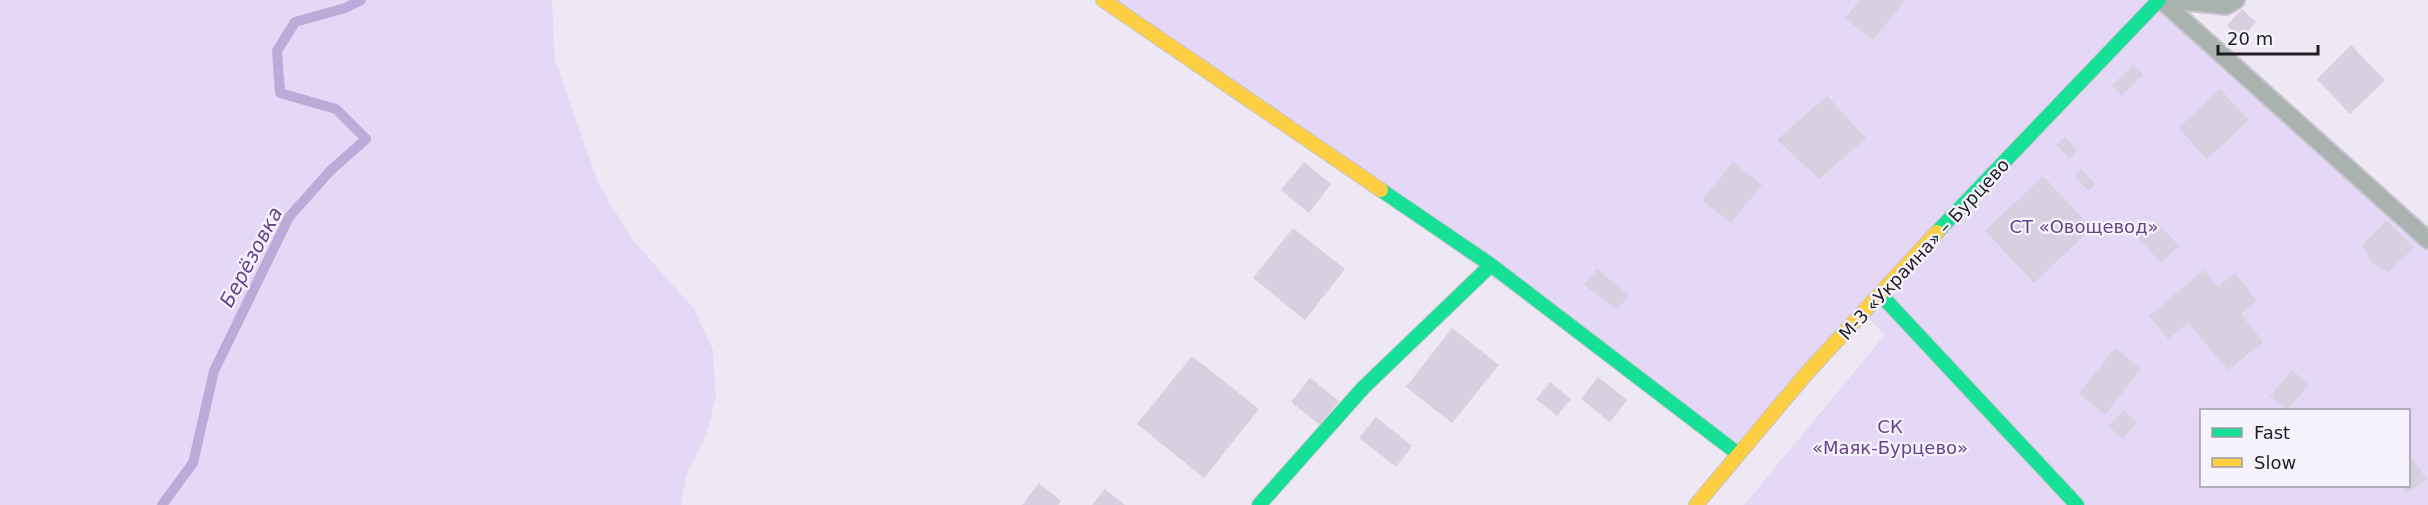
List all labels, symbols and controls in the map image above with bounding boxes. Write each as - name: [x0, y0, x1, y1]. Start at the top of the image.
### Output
- scale bar: [2218, 18, 2318, 56]
- text: 20 m: [2227, 28, 2273, 49]
- street label: М-3 «Украина» – Бурцево: [1835, 154, 2013, 344]
- water label: Берёзовка: [215, 203, 287, 311]
- park label: СТ «Овощевод»: [2009, 216, 2159, 237]
- legend: [2200, 409, 2410, 487]
- park label: СК «Маяк-Бурцево»: [1812, 416, 1968, 458]
- text: Fast: [2254, 422, 2290, 443]
- text: Slow: [2254, 452, 2296, 473]

